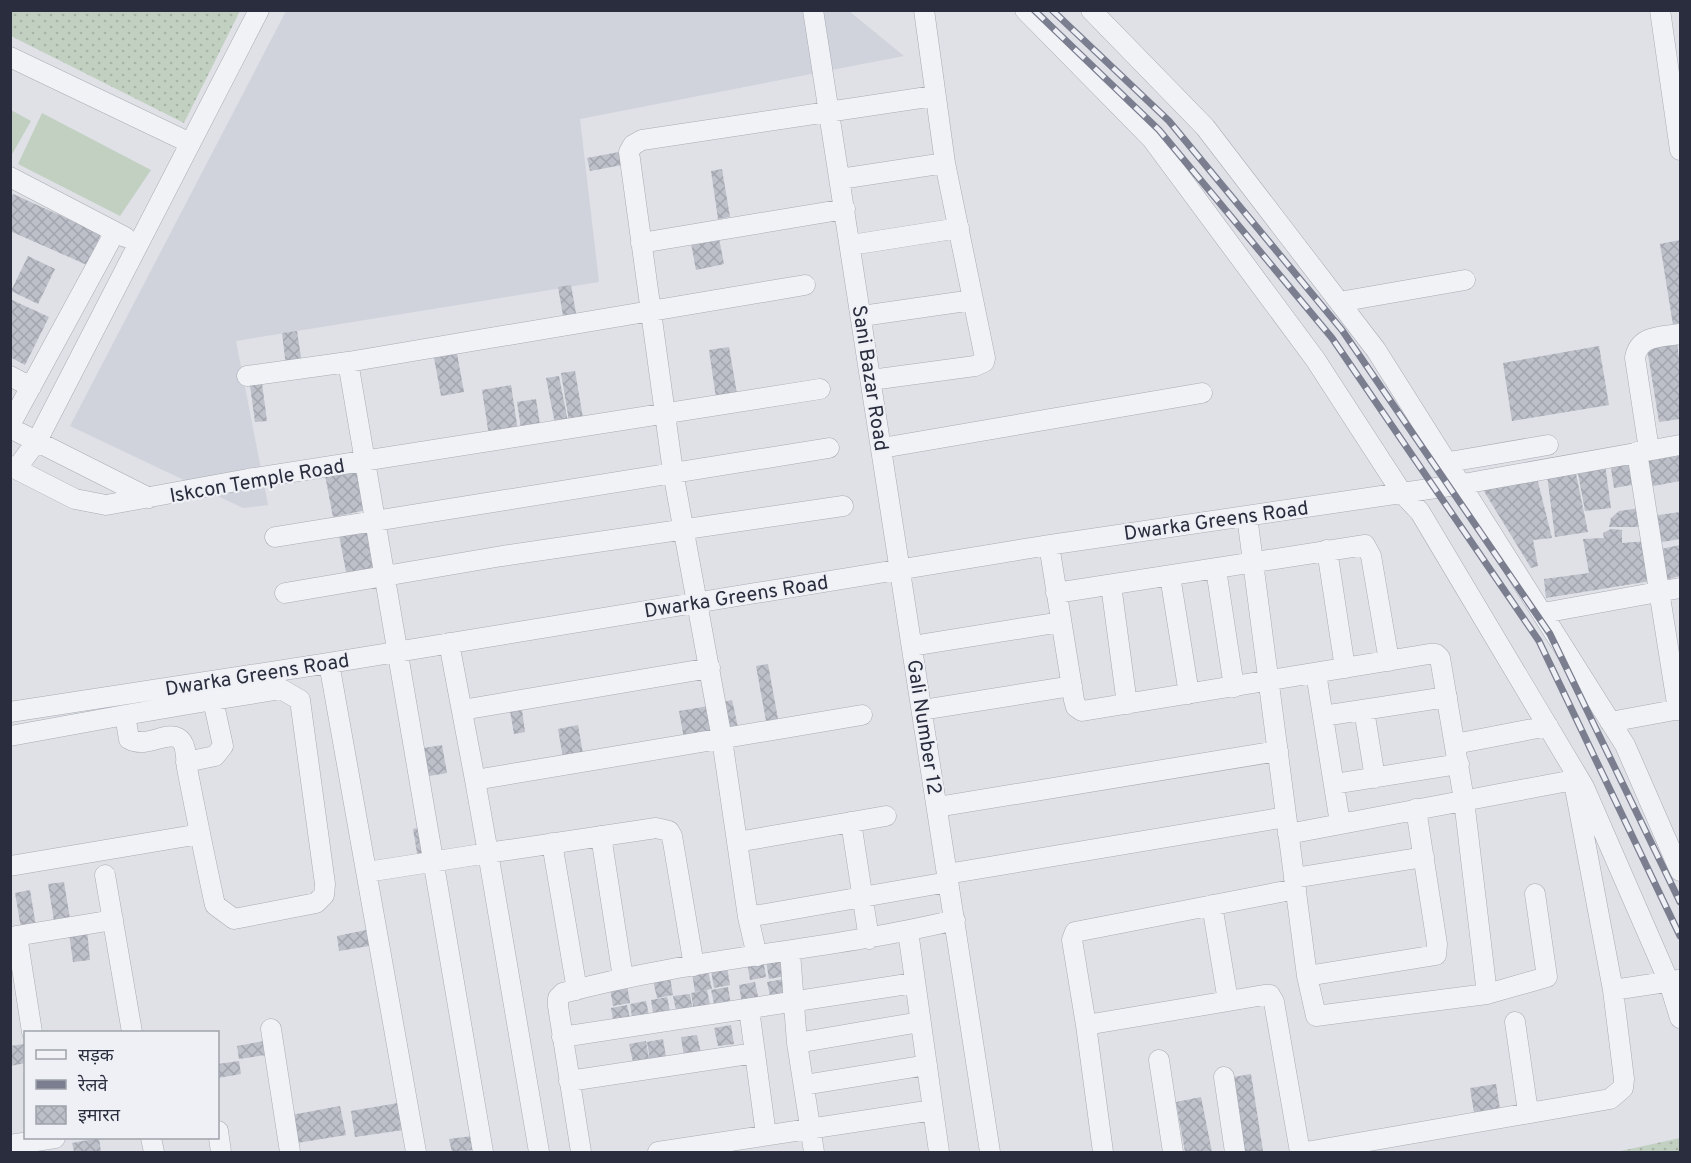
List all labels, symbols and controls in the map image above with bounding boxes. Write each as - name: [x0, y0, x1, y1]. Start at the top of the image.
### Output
- street label: Sani Bazar Road: [845, 304, 893, 453]
- street label: Iskcon Temple Road: [168, 454, 347, 510]
- street label: Dwarka Greens Road: [1122, 496, 1310, 548]
- street label: Dwarka Greens Road: [642, 571, 830, 625]
- street label: Dwarka Greens Road: [163, 649, 351, 703]
- street label: Gali Number 12: [900, 658, 947, 797]
- legend: [24, 1031, 219, 1139]
- text: सड़क: [78, 1045, 115, 1068]
- text: रेलवे: [77, 1074, 109, 1098]
- text: इमारत: [78, 1105, 121, 1128]

